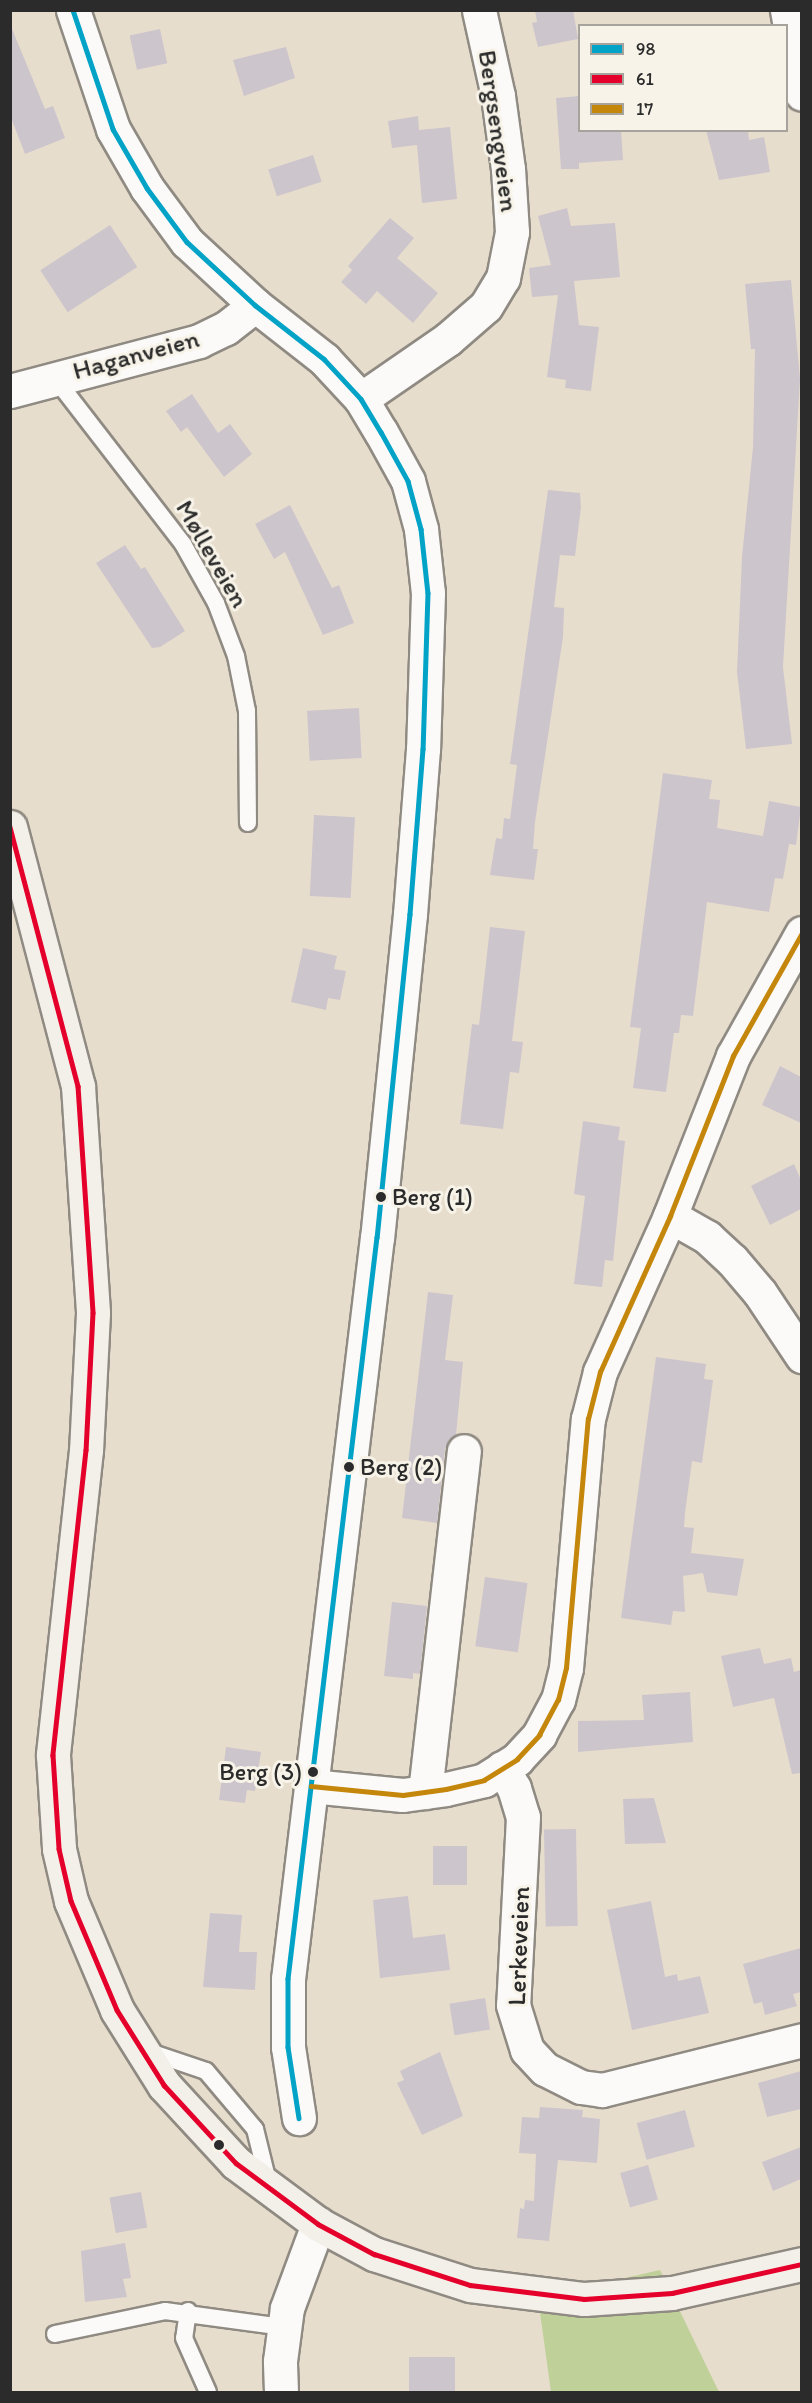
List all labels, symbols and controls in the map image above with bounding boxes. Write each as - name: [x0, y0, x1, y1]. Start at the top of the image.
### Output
- legend: [578, 24, 788, 132]
- text: 98: [636, 38, 655, 60]
- street label: Bergsengveien: [471, 48, 525, 214]
- text: 61: [636, 68, 654, 90]
- text: 17: [636, 98, 653, 120]
- street label: Haganveien: [69, 323, 203, 387]
- street label: Mølleveien: [169, 495, 255, 613]
- place label: Berg (1): [392, 1183, 473, 1211]
- marker: Berg (1): [375, 1191, 387, 1203]
- place label: Berg (2): [360, 1453, 442, 1481]
- marker: Berg (2): [343, 1461, 355, 1473]
- place label: Berg (3): [219, 1758, 302, 1786]
- marker: Berg (3): [307, 1766, 319, 1778]
- street label: Lerkeveien: [501, 1886, 537, 2006]
- unlabelled marker: [213, 2139, 225, 2151]

